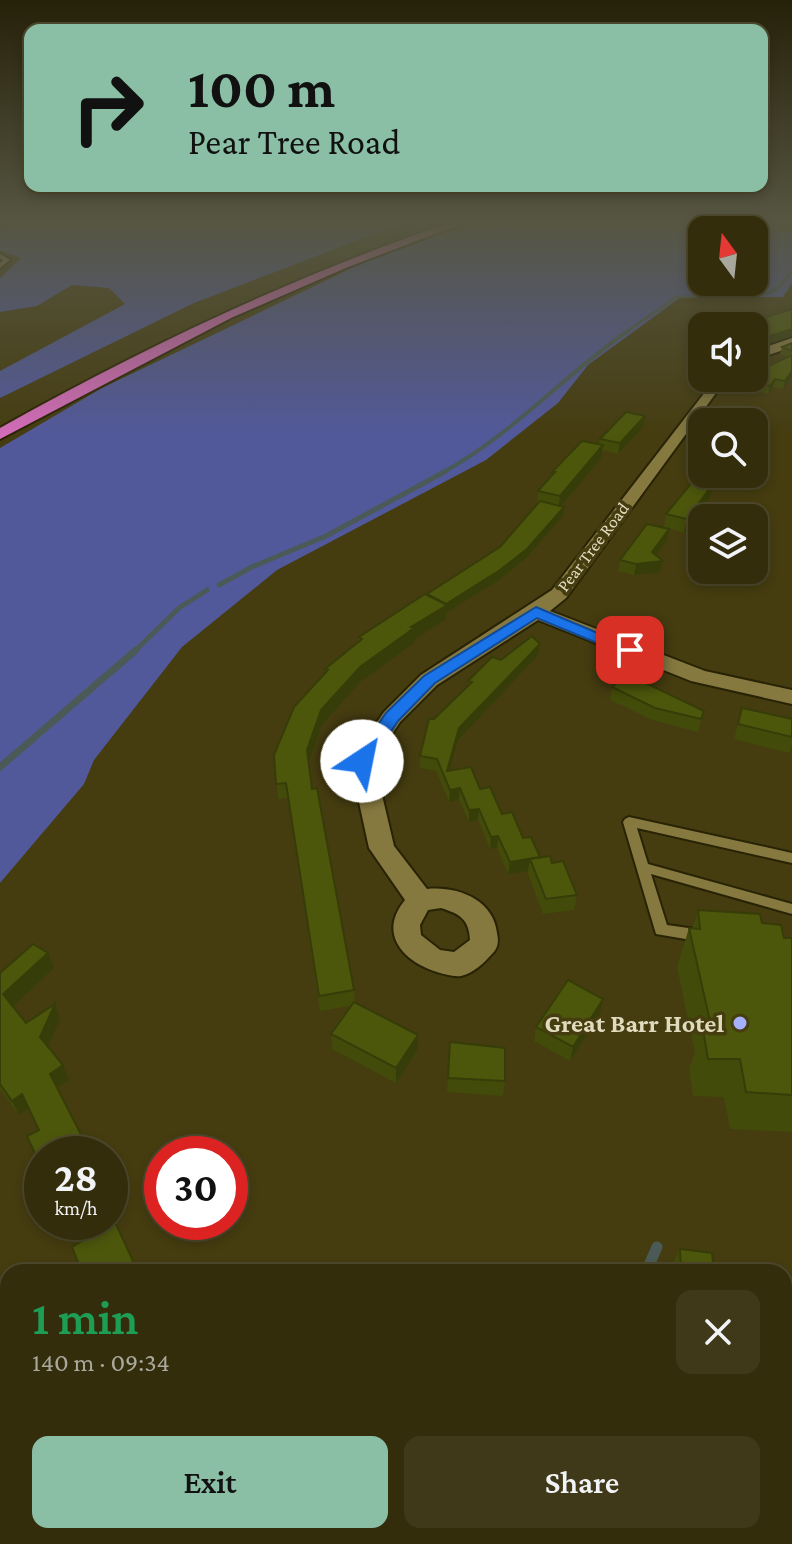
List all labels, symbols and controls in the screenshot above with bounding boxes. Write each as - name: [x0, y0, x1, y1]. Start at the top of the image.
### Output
- icon: right: [56, 56, 160, 160]
- text: 100 m: [188, 57, 335, 119]
- text: Pear Tree Road: [188, 122, 400, 162]
- north arrow: [688, 216, 768, 296]
- map controls: [688, 216, 768, 584]
- button: sound: [688, 312, 768, 392]
- button: search: [688, 408, 768, 488]
- street label: Pear Tree Road: [553, 498, 633, 595]
- button: layers: [688, 504, 768, 584]
- pin: [596, 616, 664, 684]
- icon: arrive: [608, 628, 652, 672]
- position arrow: [320, 719, 404, 803]
- place label: Great Barr Hotel: [545, 1009, 724, 1038]
- marker: Great Barr Hotel: [731, 1014, 749, 1032]
- speed limit sign: 30: [144, 1136, 248, 1240]
- text: 28: [54, 1155, 98, 1200]
- text: km/h: [54, 1197, 98, 1219]
- button: close: [676, 1290, 760, 1374]
- text: 1 min: [32, 1291, 139, 1344]
- text: 140 m · 09:34: [32, 1348, 170, 1377]
- button: Exit: [32, 1436, 388, 1528]
- button: Share: [404, 1436, 760, 1528]

